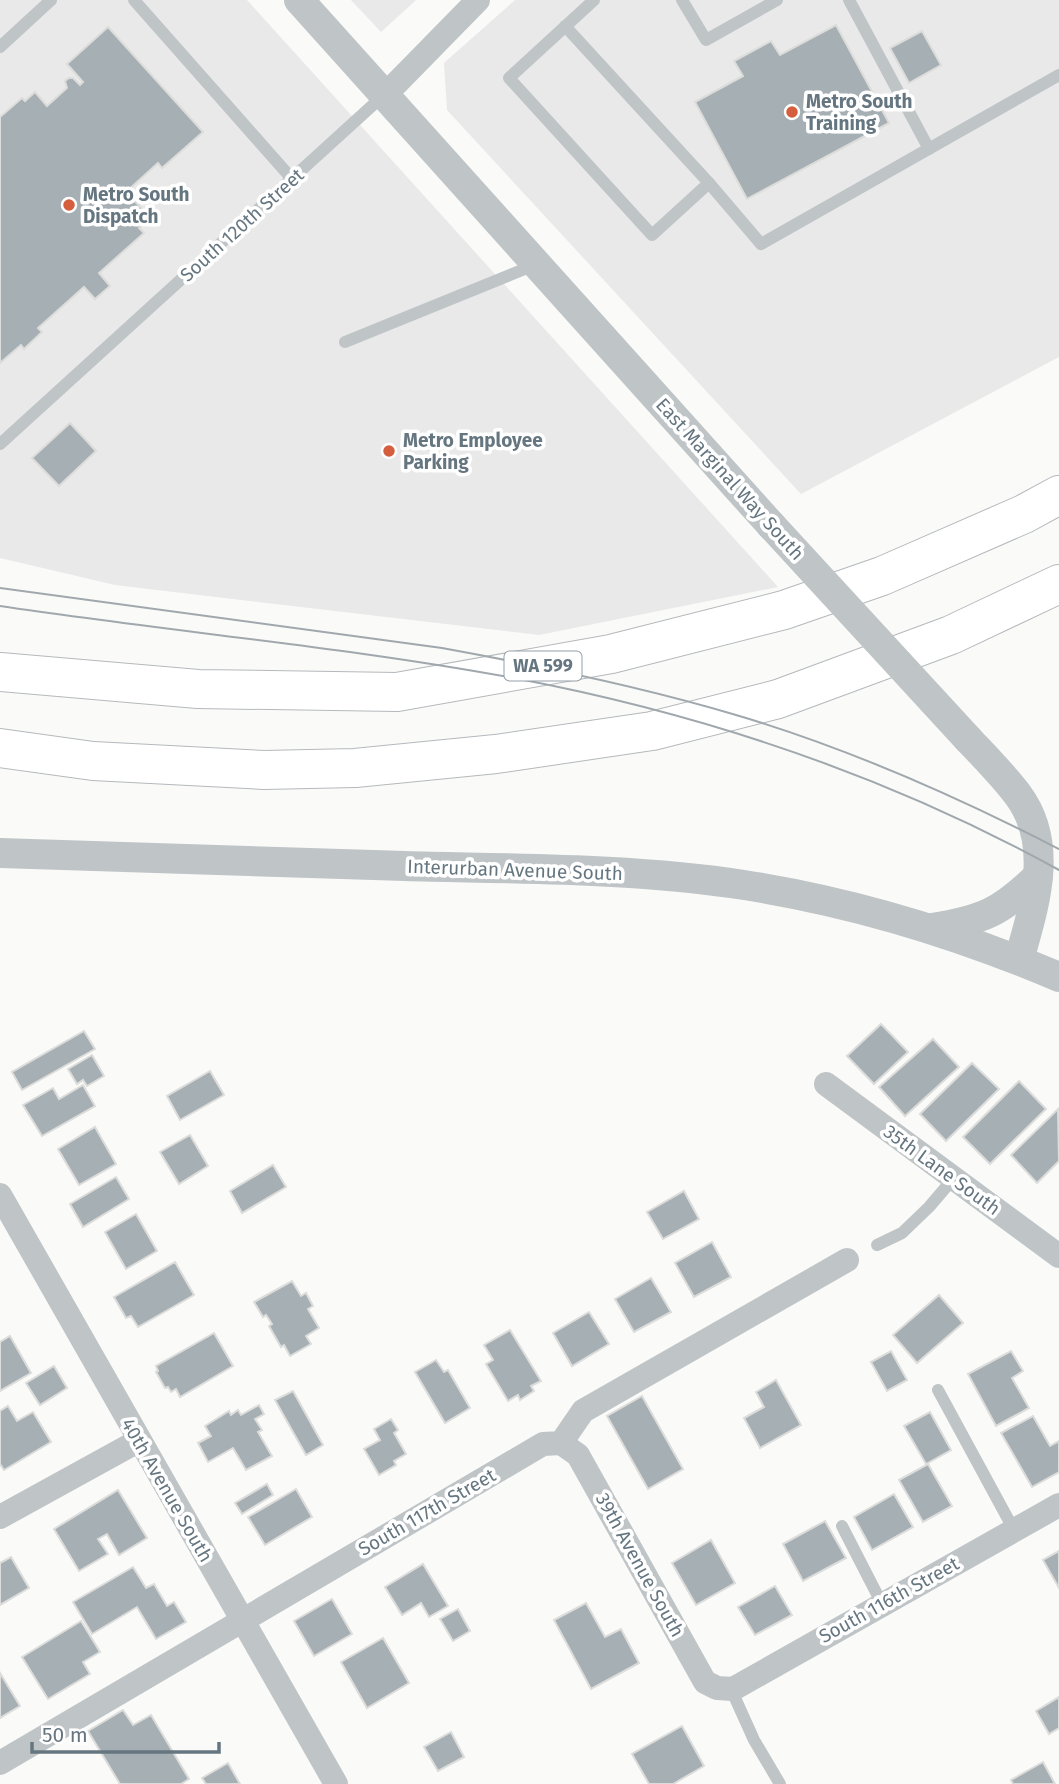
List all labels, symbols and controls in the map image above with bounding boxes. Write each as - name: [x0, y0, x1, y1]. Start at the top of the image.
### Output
- place label: Metro South Training: [806, 90, 913, 135]
- marker: Metro South Training: [784, 104, 800, 120]
- street label: South 120th Street: [175, 163, 309, 287]
- place label: Metro South Dispatch: [83, 183, 190, 228]
- marker: Metro South Dispatch: [61, 197, 77, 213]
- street label: East Marginal Way South: [651, 393, 809, 565]
- place label: Metro Employee Parking: [403, 429, 543, 474]
- marker: Metro Employee Parking: [381, 443, 397, 459]
- road number: WA 599: [504, 652, 582, 680]
- street label: Interurban Avenue South: [407, 855, 623, 885]
- street label: 35th Lane South: [879, 1120, 1005, 1220]
- street label: 40th Avenue South: [116, 1414, 218, 1566]
- street label: South 117th Street: [354, 1463, 500, 1561]
- street label: 39th Avenue South: [591, 1489, 689, 1641]
- street label: South 116th Street: [815, 1552, 963, 1648]
- scale bar: [32, 1710, 219, 1754]
- text: 50 m: [42, 1722, 88, 1748]

